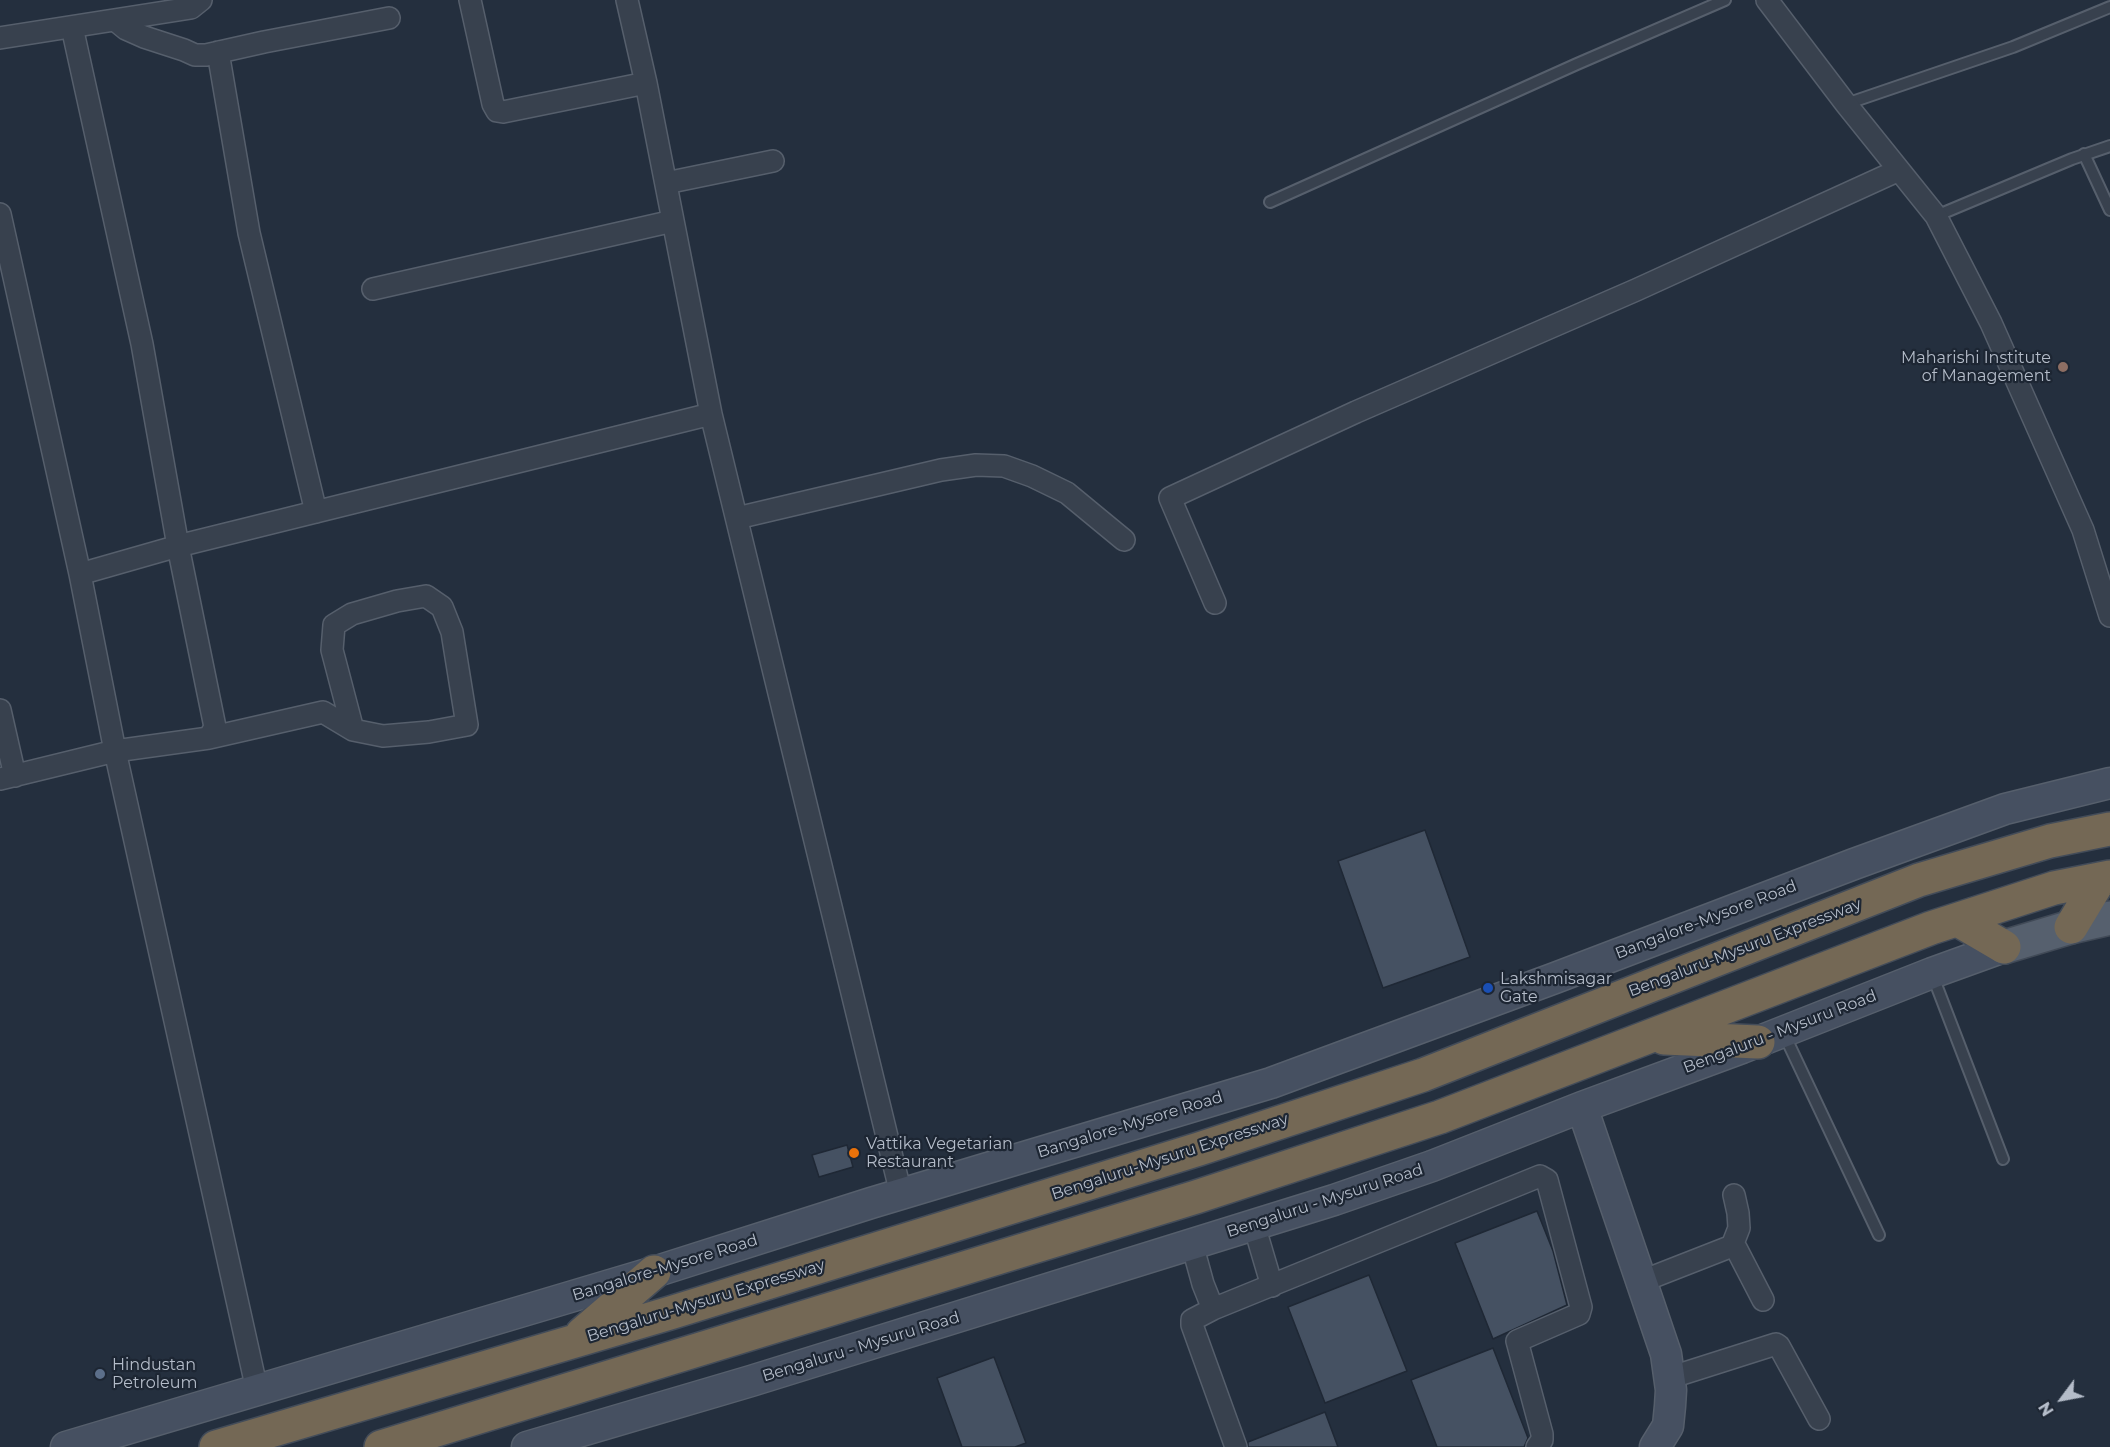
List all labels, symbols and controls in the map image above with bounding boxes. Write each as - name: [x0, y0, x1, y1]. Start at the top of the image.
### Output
- place label: Maharishi Institute of Management: [1901, 348, 2051, 386]
- marker: Maharishi Institute of Management: [2056, 360, 2070, 374]
- street label: Bangalore-Mysore Road: [1613, 876, 1799, 964]
- street label: Bengaluru-Mysuru Expressway: [1626, 895, 1864, 1001]
- place label: Lakshmisagar Gate: [1500, 969, 1612, 1007]
- marker: Lakshmisagar Gate: [1481, 981, 1495, 995]
- street label: Bengaluru - Mysuru Road: [1681, 986, 1879, 1078]
- street label: Bangalore-Mysore Road: [1035, 1088, 1225, 1162]
- street label: Bengaluru-Mysuru Expressway: [1049, 1110, 1291, 1204]
- place label: Vattika Vegetarian Restaurant: [866, 1134, 1013, 1172]
- marker: Vattika Vegetarian Restaurant: [847, 1146, 861, 1160]
- street label: Bengaluru - Mysuru Road: [1224, 1160, 1426, 1242]
- street label: Bangalore-Mysore Road: [570, 1231, 760, 1305]
- street label: Bengaluru-Mysuru Expressway: [585, 1256, 827, 1346]
- street label: Bengaluru - Mysuru Road: [760, 1308, 962, 1386]
- place label: Hindustan Petroleum: [112, 1355, 197, 1393]
- marker: Hindustan Petroleum: [93, 1367, 107, 1381]
- north arrow: [2032, 1369, 2092, 1429]
- text: N: [2035, 1398, 2058, 1419]

